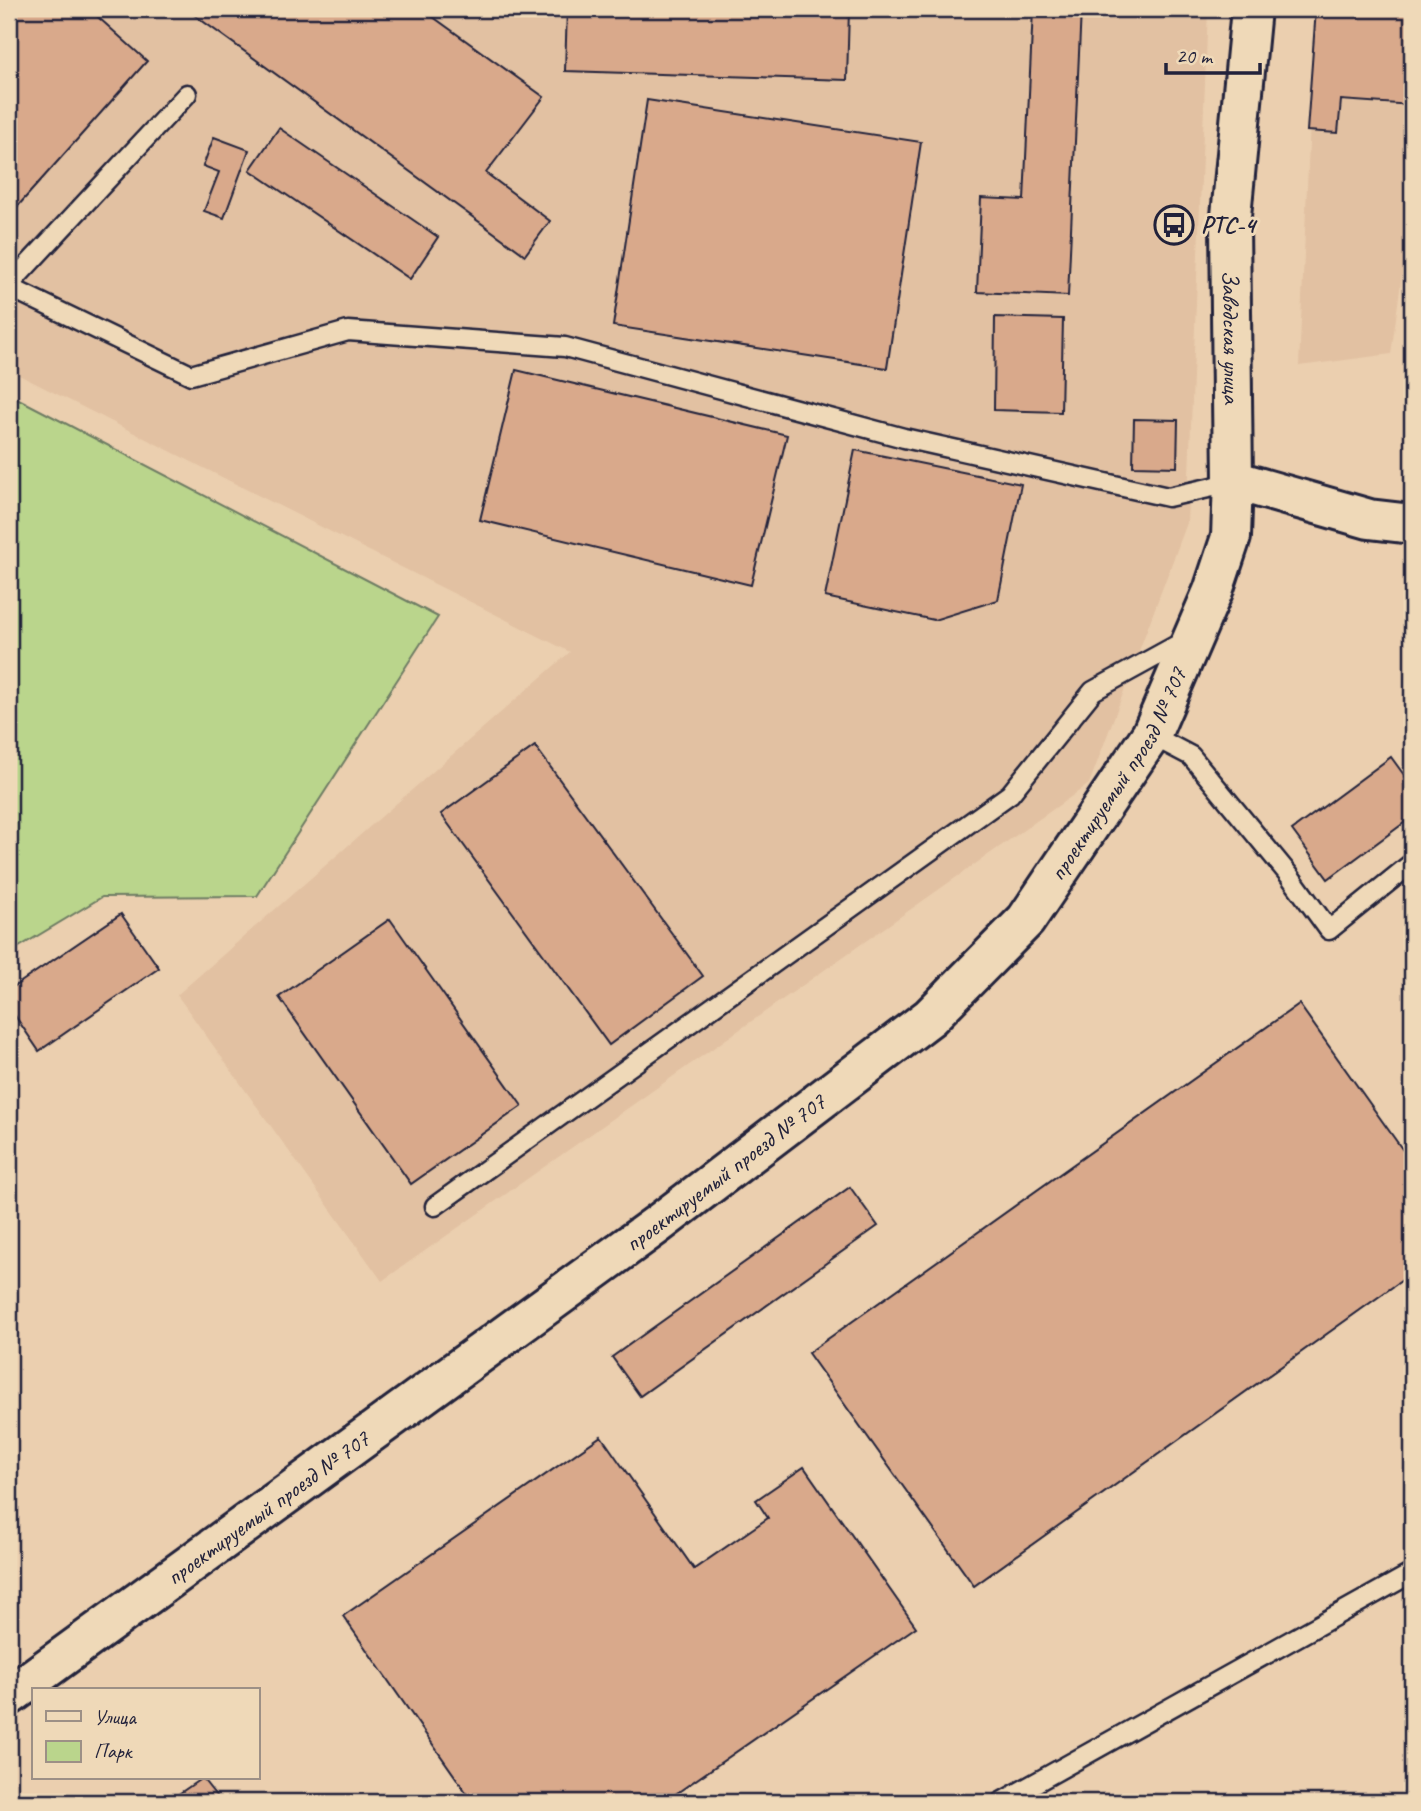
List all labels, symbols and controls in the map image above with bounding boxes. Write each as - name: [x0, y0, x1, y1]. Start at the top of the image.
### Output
- scale bar: [1166, 32, 1260, 76]
- text: 20 m: [1176, 43, 1214, 69]
- bus stop icon: РТС-4: [1153, 204, 1195, 246]
- place label: РТС-4: [1201, 210, 1258, 240]
- street label: Заводская улица: [1216, 270, 1247, 405]
- street label: проектируемый проезд № 707: [1042, 662, 1194, 886]
- street label: проектируемый проезд № 707: [619, 1086, 832, 1258]
- street label: проектируемый проезд № 707: [160, 1423, 376, 1592]
- legend: [32, 1688, 259, 1780]
- text: Улица: [94, 1704, 137, 1730]
- text: Парк: [94, 1738, 134, 1764]

